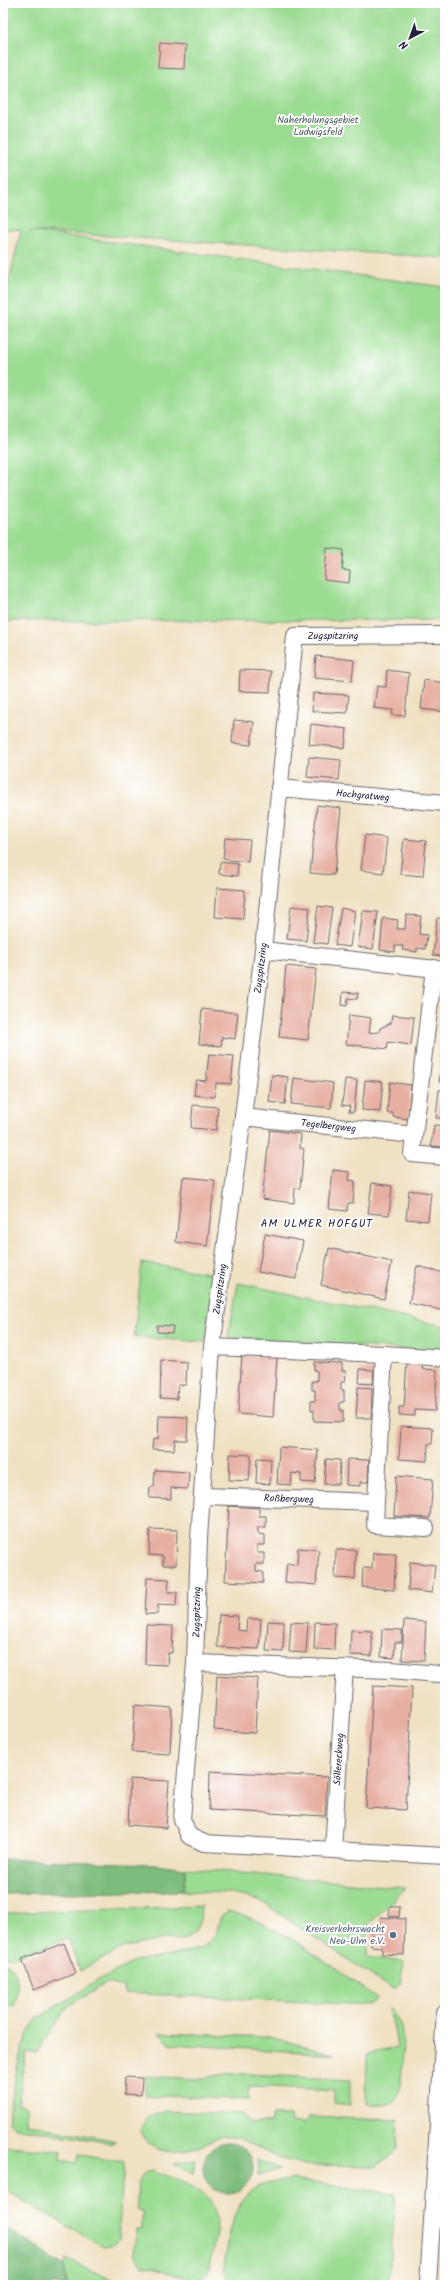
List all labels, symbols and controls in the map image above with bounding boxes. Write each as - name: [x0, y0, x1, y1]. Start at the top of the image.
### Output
- north arrow: [390, 18, 430, 58]
- text: N: [396, 36, 413, 54]
- park label: Naherholungsgebiet Ludwigsfeld: [277, 112, 359, 140]
- street label: Zugspitzring: [307, 628, 359, 644]
- street label: Hochgratweg: [335, 785, 390, 806]
- street label: Zugspitzring: [250, 941, 272, 994]
- street label: Tegelbergweg: [300, 1115, 357, 1137]
- district label: AM ULMER HOFGUT: [261, 1215, 373, 1233]
- street label: Zugspitzring: [209, 1262, 232, 1315]
- street label: Roßbergweg: [264, 1490, 314, 1508]
- street label: Zugspitzring: [189, 1586, 205, 1638]
- street label: Söllereckweg: [329, 1732, 349, 1786]
- place label: Kreisverkehrswacht Neu-Ulm e.V.: [305, 1921, 385, 1949]
- marker: Kreisverkehrswacht Neu-Ulm e.V.: [388, 1930, 398, 1940]

